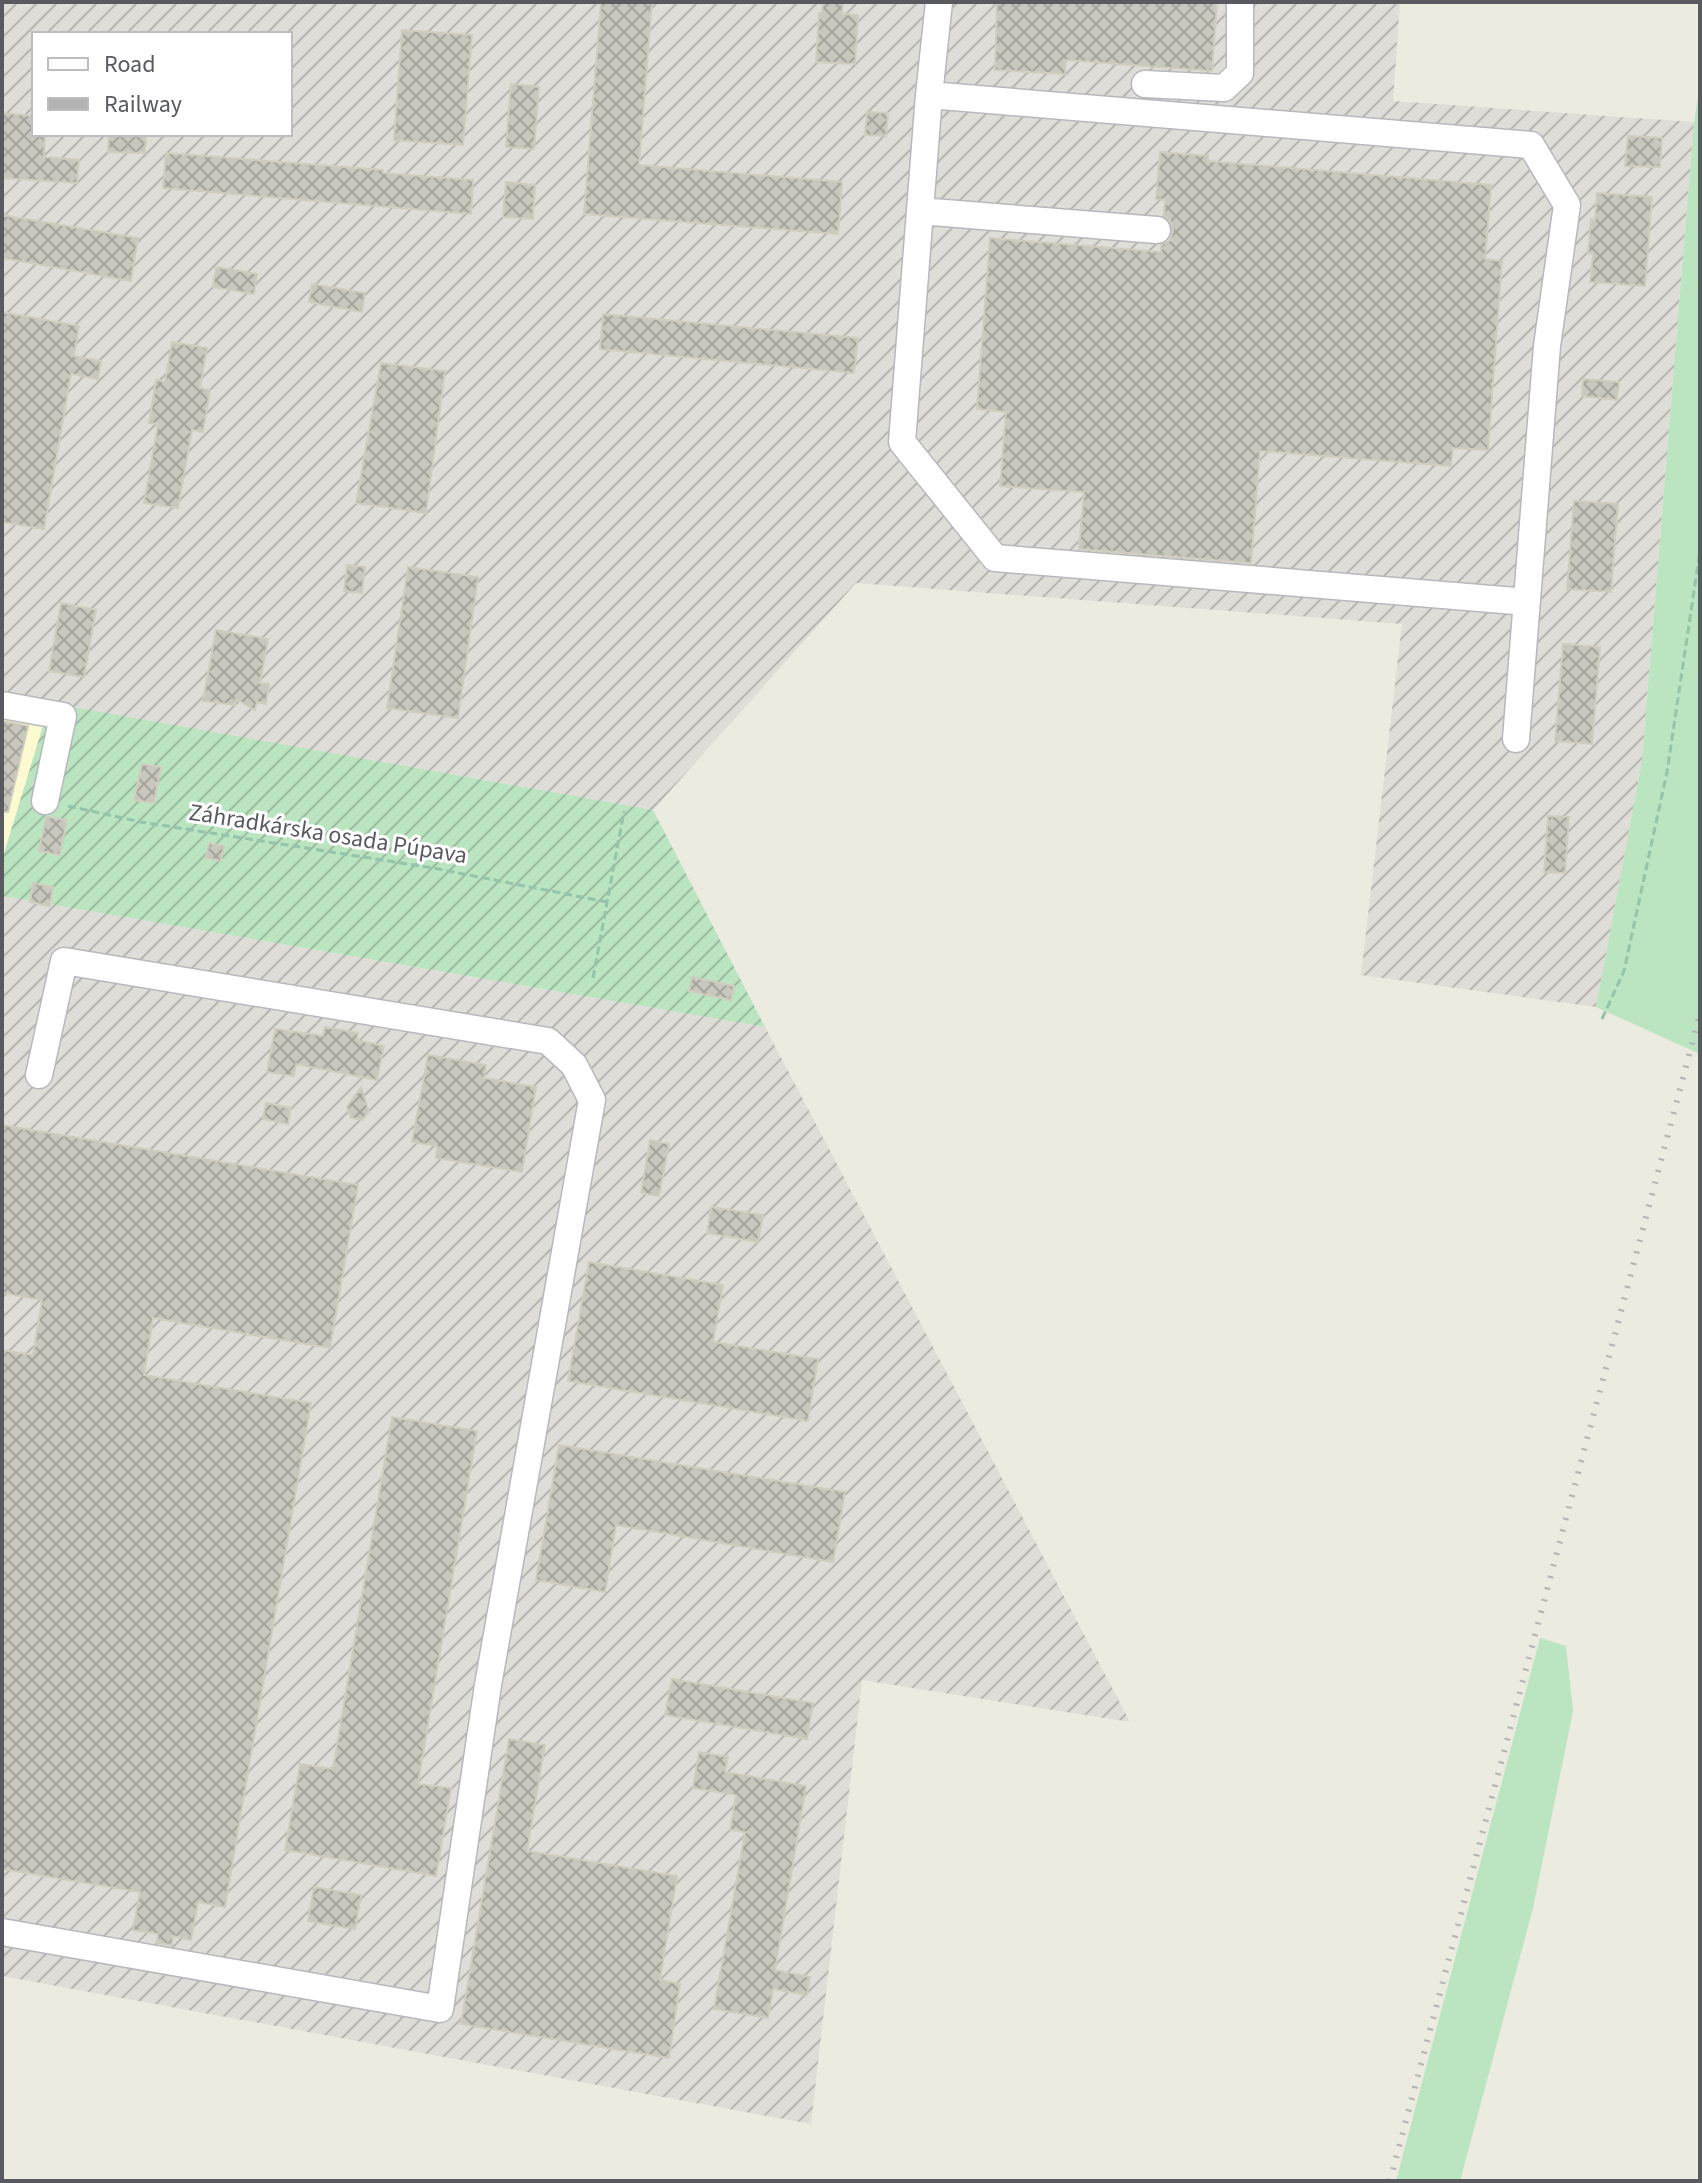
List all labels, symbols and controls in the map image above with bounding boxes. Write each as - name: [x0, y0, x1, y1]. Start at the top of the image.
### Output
- legend: [32, 32, 292, 136]
- text: Road: [104, 47, 156, 82]
- text: Railway: [104, 87, 182, 122]
- street label: Záhradkárska osada Púpava: [186, 795, 470, 873]

